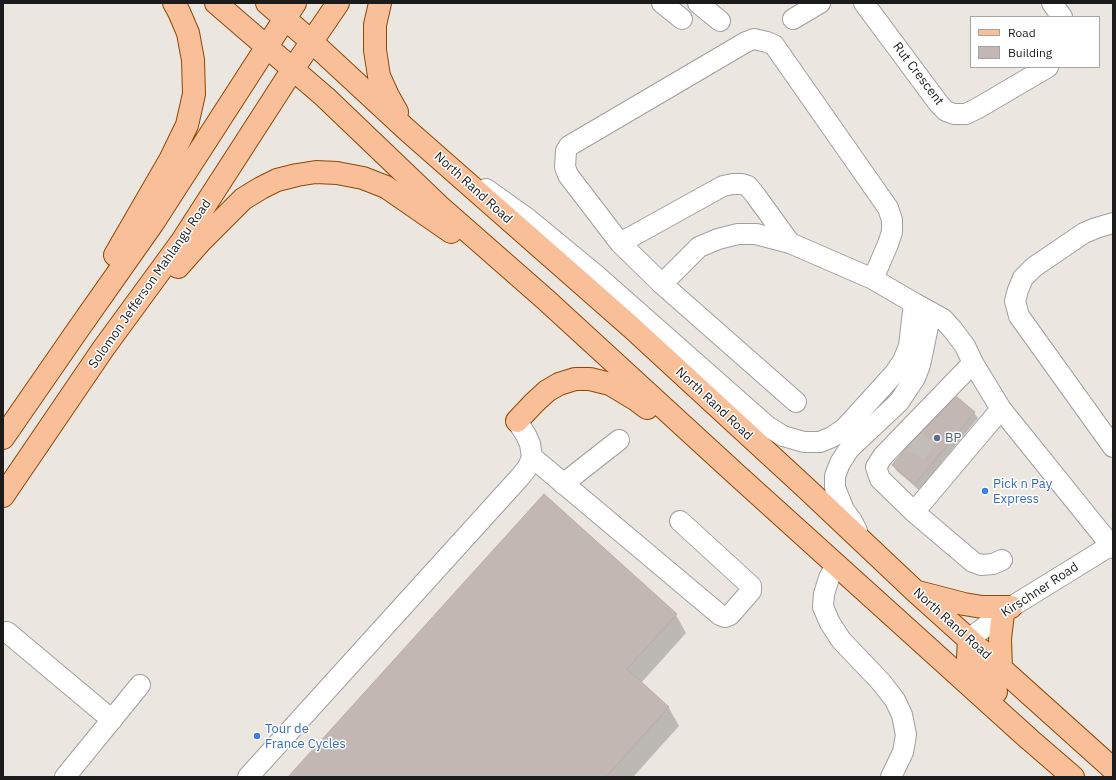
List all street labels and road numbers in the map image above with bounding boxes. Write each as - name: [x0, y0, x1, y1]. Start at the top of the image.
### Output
- street label: Rut Crescent: [889, 39, 947, 109]
- street label: North Rand Road: [431, 149, 515, 227]
- street label: Solomon Jefferson Mahlangu Road: [85, 196, 215, 372]
- street label: North Rand Road: [672, 364, 756, 444]
- street label: Kirschner Road: [999, 559, 1081, 621]
- street label: North Rand Road: [910, 585, 994, 663]

